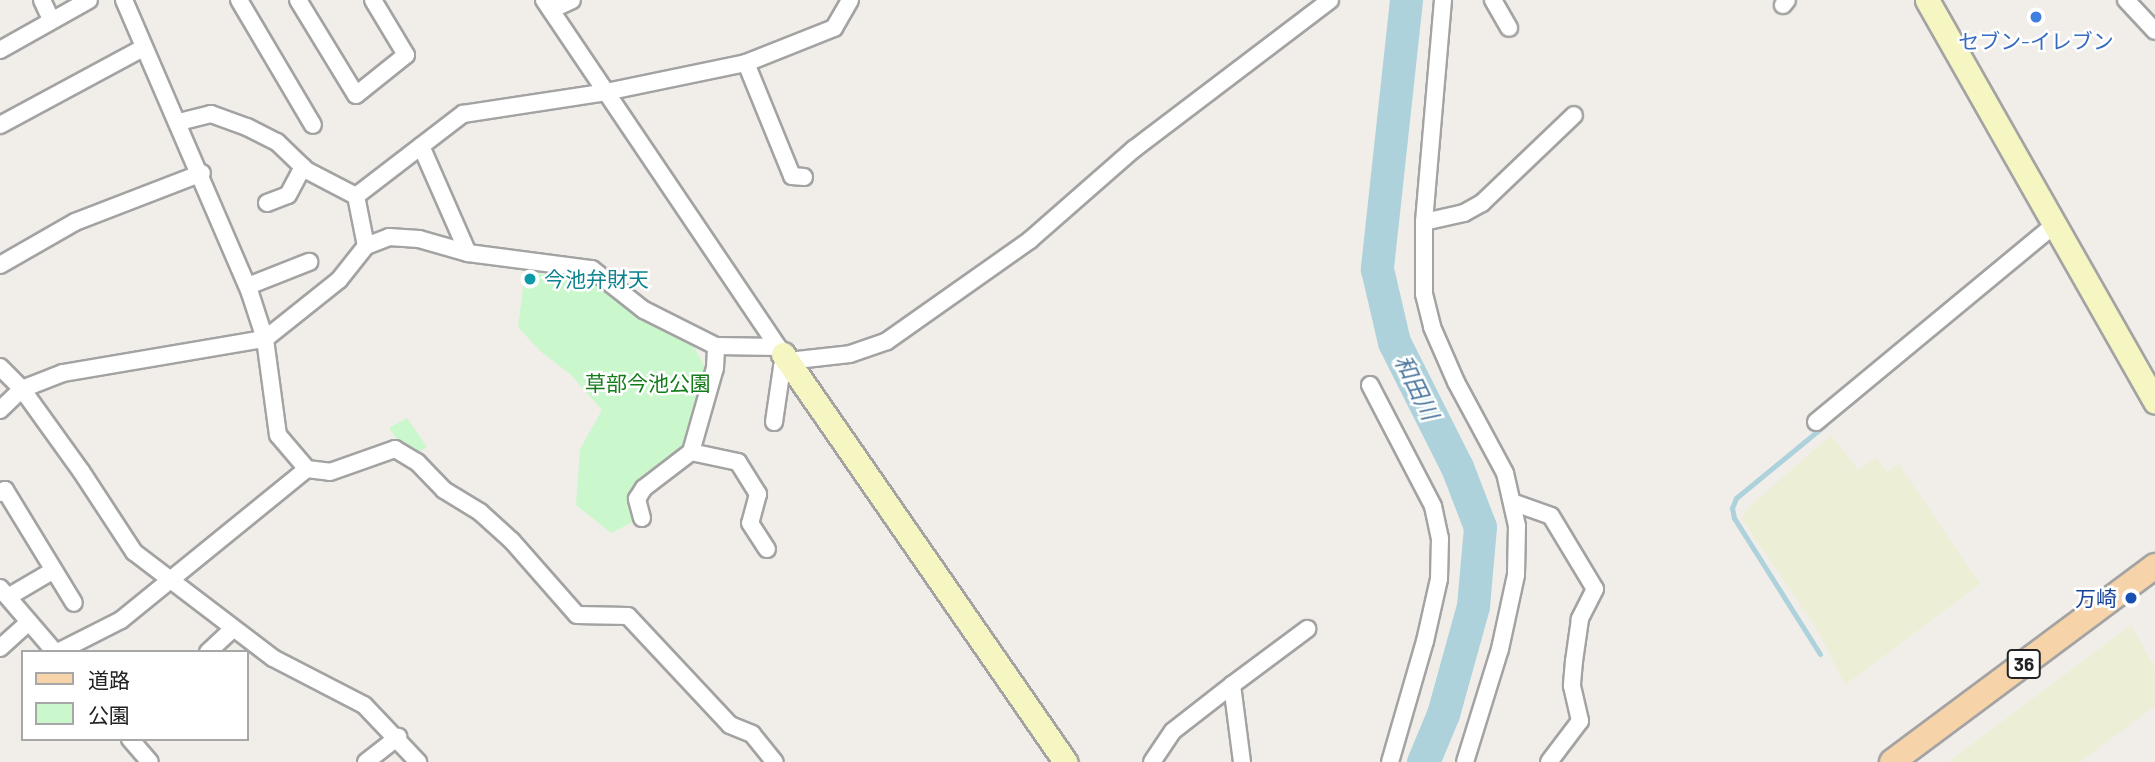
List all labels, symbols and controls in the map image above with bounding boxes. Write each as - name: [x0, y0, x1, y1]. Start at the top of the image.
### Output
- marker: セブン-イレブン: [2028, 9, 2044, 25]
- place label: セブン-イレブン: [1958, 28, 2114, 54]
- place label: 今池弁財天: [544, 266, 649, 292]
- marker: 今池弁財天: [522, 271, 538, 287]
- water label: 和田川: [1389, 350, 1445, 424]
- park label: 草部今池公園: [585, 370, 711, 396]
- place label: 万崎: [2075, 585, 2117, 611]
- marker: 万崎: [2123, 590, 2139, 606]
- road number: 36: [2007, 649, 2042, 680]
- legend: [21, 650, 248, 741]
- text: 道路: [88, 667, 130, 692]
- text: 公園: [88, 702, 130, 727]

